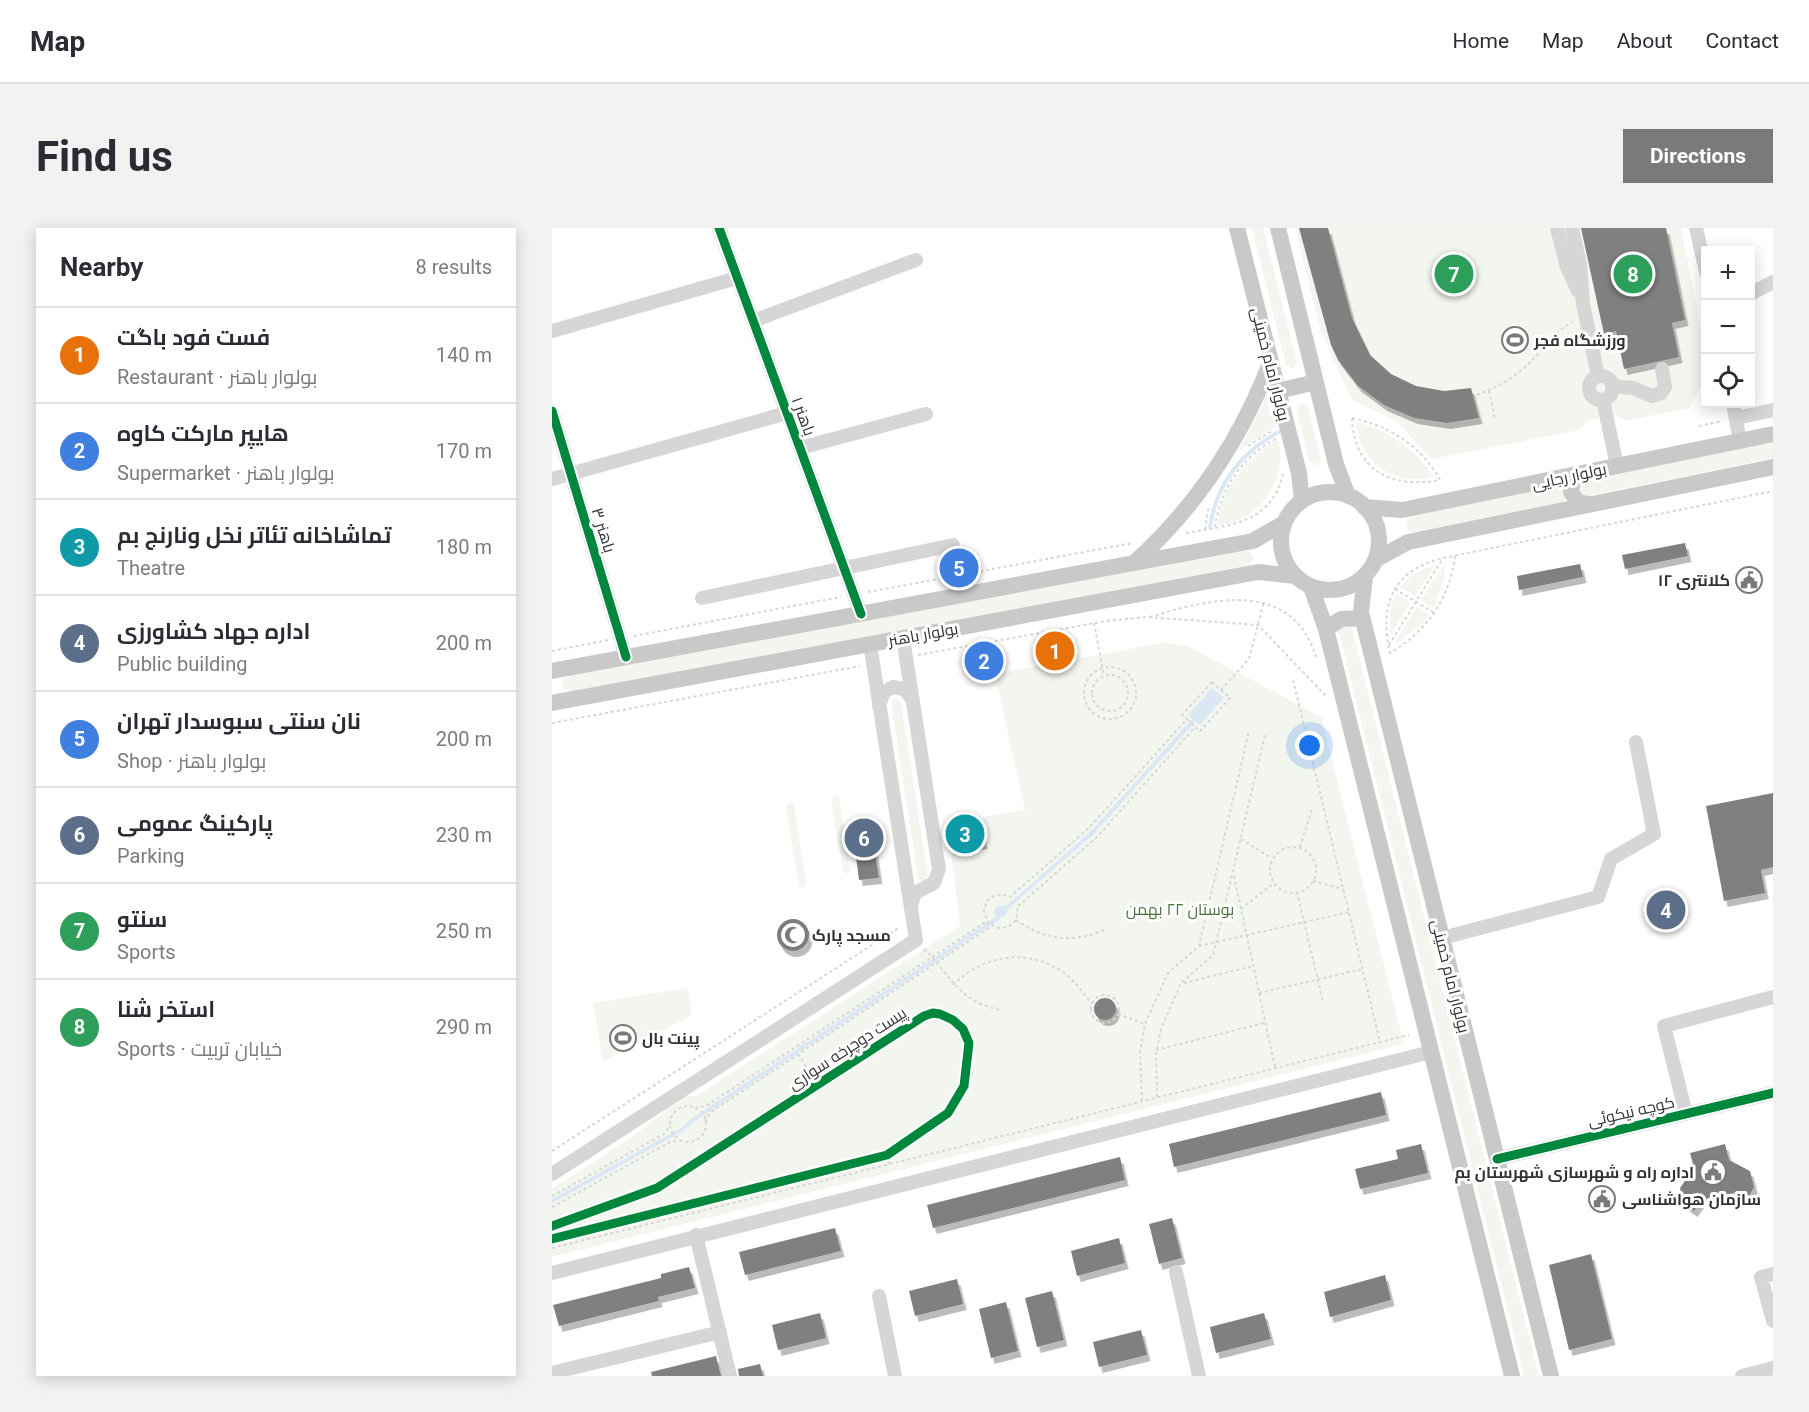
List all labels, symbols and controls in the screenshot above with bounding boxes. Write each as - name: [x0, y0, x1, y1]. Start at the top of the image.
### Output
- text: Map: [30, 25, 85, 58]
- text: Home: [1453, 29, 1509, 53]
- text: Map: [1542, 29, 1584, 53]
- text: About: [1617, 29, 1673, 53]
- text: Contact: [1706, 29, 1779, 53]
- button: Directions: [1623, 129, 1773, 183]
- text: Find us: [36, 132, 173, 181]
- map controls: [1701, 246, 1755, 408]
- button: +: [1701, 246, 1755, 300]
- text: Nearby: [60, 252, 143, 282]
- pin: 7: [1434, 252, 1474, 296]
- pin: 8: [1614, 252, 1652, 296]
- text: 8 results: [416, 255, 492, 279]
- button: −: [1701, 300, 1755, 354]
- street label: بولوار امام خمینی: [1245, 305, 1294, 423]
- text: فست فود باگت: [117, 325, 270, 350]
- sports icon: ورزشگاه فجر: [1500, 325, 1530, 355]
- place label: ورزشگاه فجر: [1533, 331, 1626, 350]
- text: 1: [74, 343, 85, 367]
- text: 140 m: [436, 343, 492, 367]
- button: locate: [1701, 354, 1755, 408]
- text: Restaurant · بولوار باهنر: [117, 365, 317, 389]
- street label: باهنر ۱: [788, 394, 819, 438]
- text: هایپر مارکت کاوه: [117, 421, 289, 446]
- text: 2: [74, 439, 85, 463]
- text: 170 m: [436, 439, 492, 463]
- street label: بولوار رجایی: [1530, 459, 1608, 495]
- text: Supermarket · بولوار باهنر: [117, 461, 335, 485]
- street label: باهنر ۳: [588, 505, 619, 555]
- text: تماشاخانه تئاتر نخل ونارنج بم: [117, 523, 391, 548]
- text: 3: [74, 535, 85, 559]
- text: 180 m: [436, 535, 492, 559]
- pin: 5: [940, 546, 978, 590]
- text: Theatre: [117, 556, 185, 580]
- public building icon: کلانتری ۱۲: [1734, 565, 1764, 595]
- place label: کلانتری ۱۲: [1658, 571, 1730, 590]
- text: اداره جهاد کشاورزی: [117, 619, 310, 644]
- street label: بولوار باهنر: [886, 619, 960, 650]
- pin: 1: [1036, 628, 1074, 674]
- text: 4: [74, 631, 85, 655]
- text: 200 m: [436, 631, 492, 655]
- pin: 2: [964, 638, 1004, 684]
- text: Public building: [117, 652, 247, 676]
- text: نان سنتی سبوسدار تهران: [117, 709, 361, 734]
- text: 5: [74, 727, 85, 751]
- text: 200 m: [436, 727, 492, 751]
- your location: [1295, 731, 1324, 760]
- text: Shop · بولوار باهنر: [117, 749, 266, 773]
- text: پارکینگ عمومی: [117, 811, 273, 836]
- pin: 3: [946, 812, 984, 856]
- pin: 6: [844, 816, 884, 860]
- text: 6: [74, 823, 85, 847]
- text: 230 m: [436, 823, 492, 847]
- text: Parking: [117, 844, 184, 868]
- pin: 4: [1646, 888, 1686, 932]
- park label: بوستان ۲۲ بهمن: [1126, 900, 1234, 920]
- text: سنتو: [117, 907, 167, 932]
- street label: بولوار امام خمینی: [1425, 917, 1474, 1035]
- text: 7: [74, 919, 85, 943]
- text: 250 m: [436, 919, 492, 943]
- mosque icon: مسجد پارک: [778, 920, 808, 950]
- place label: مسجد پارک: [812, 926, 891, 947]
- text: Sports: [117, 940, 176, 964]
- text: استخر شنا: [117, 997, 215, 1022]
- street label: پیست دوچرخه سواری: [785, 1003, 912, 1095]
- text: 8: [74, 1015, 85, 1039]
- text: 290 m: [436, 1015, 492, 1039]
- sports icon: پینت بال: [608, 1023, 638, 1053]
- place label: پینت بال: [642, 1029, 700, 1050]
- text: Sports · خیابان تربیت: [117, 1037, 282, 1061]
- street label: کوچه نیکوئی: [1586, 1092, 1677, 1133]
- public building icon: اداره راه و شهرسازی شهرستان بم: [1698, 1157, 1728, 1187]
- place label: اداره راه و شهرسازی شهرستان بم: [1455, 1163, 1694, 1184]
- public building icon: سازمان هواشناسی: [1587, 1184, 1617, 1214]
- place label: سازمان هواشناسی: [1622, 1190, 1761, 1209]

